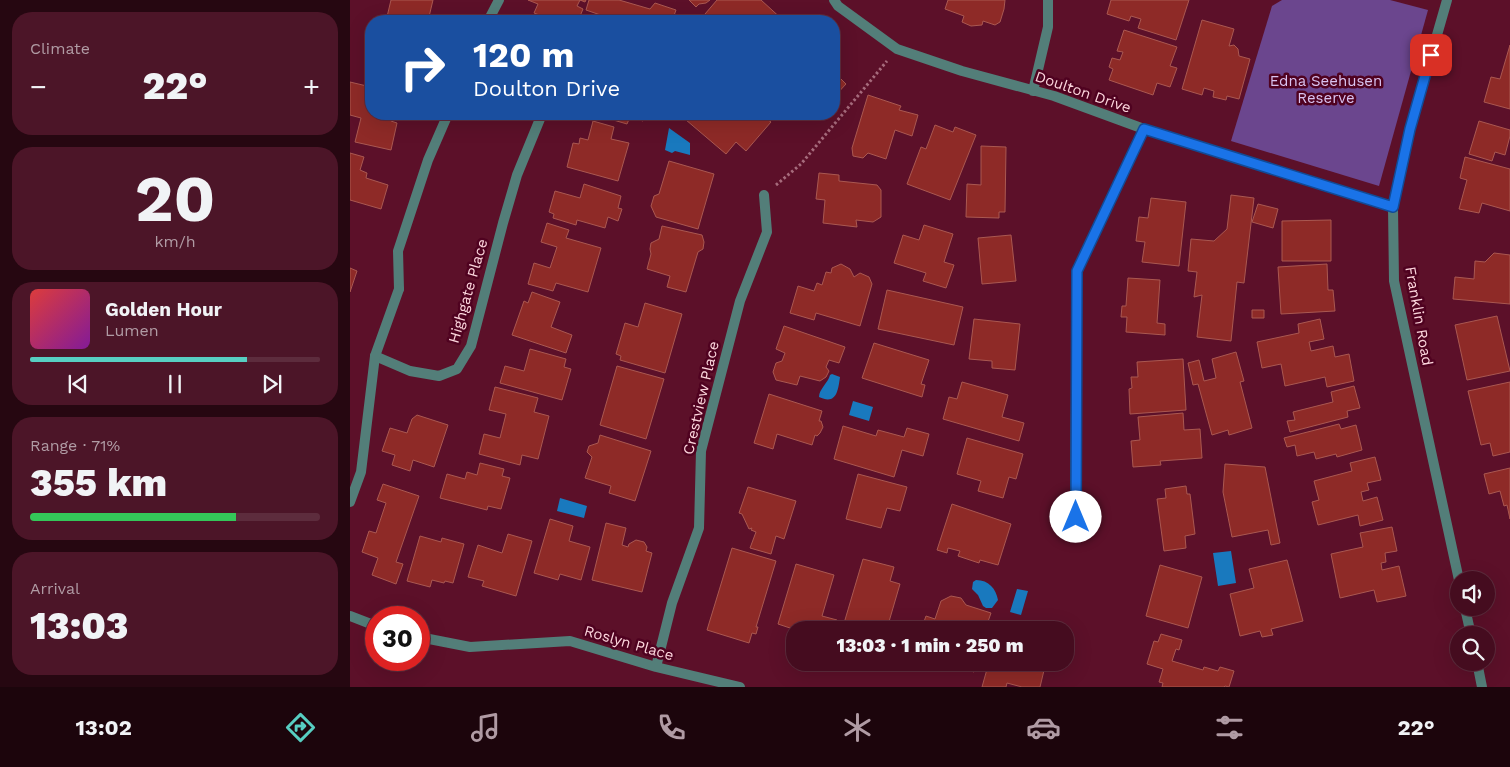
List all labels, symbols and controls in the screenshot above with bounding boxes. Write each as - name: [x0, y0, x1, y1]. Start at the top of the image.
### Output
- text: 120 m: [473, 34, 574, 76]
- pin: [1410, 34, 1452, 76]
- icon: right: [390, 35, 455, 100]
- text: Climate: [30, 39, 90, 58]
- icon: arrive: [1417, 41, 1445, 69]
- text: 22°: [143, 64, 207, 108]
- street label: Doulton Drive: [1033, 67, 1133, 117]
- text: −: [30, 70, 47, 103]
- text: +: [303, 70, 320, 103]
- park label: Edna Seehusen Reserve: [1270, 72, 1382, 107]
- text: Doulton Drive: [473, 76, 620, 101]
- text: 20: [135, 161, 215, 237]
- text: km/h: [154, 232, 196, 251]
- street label: Highgate Place: [444, 237, 492, 345]
- street label: Franklin Road: [1401, 265, 1437, 367]
- text: Golden Hour: [105, 298, 222, 321]
- text: Lumen: [105, 321, 159, 340]
- street label: Crestview Place: [679, 340, 723, 456]
- icon: previous: [64, 370, 92, 398]
- icon: pause: [161, 370, 189, 398]
- icon: next: [258, 370, 286, 398]
- text: Range · 71%: [30, 436, 120, 455]
- text: 355 km: [30, 461, 167, 505]
- position arrow: [1049, 490, 1101, 542]
- map controls: [1450, 571, 1495, 671]
- button: sound: [1450, 571, 1495, 616]
- text: Arrival: [30, 579, 80, 598]
- text: 13:03: [30, 604, 128, 648]
- speed limit sign: 30: [365, 606, 430, 671]
- street label: Roslyn Place: [582, 622, 676, 664]
- button: search: [1450, 626, 1495, 671]
- text: 13:03 · 1 min · 250 m: [836, 634, 1024, 657]
- icon: directions: [283, 710, 318, 745]
- icon: music: [468, 710, 503, 745]
- icon: phone: [654, 710, 689, 745]
- icon: climate: [840, 710, 875, 745]
- icon: car: [1026, 710, 1061, 745]
- icon: filters: [1212, 710, 1247, 745]
- text: 13:02: [75, 715, 132, 740]
- text: 22°: [1397, 715, 1435, 740]

